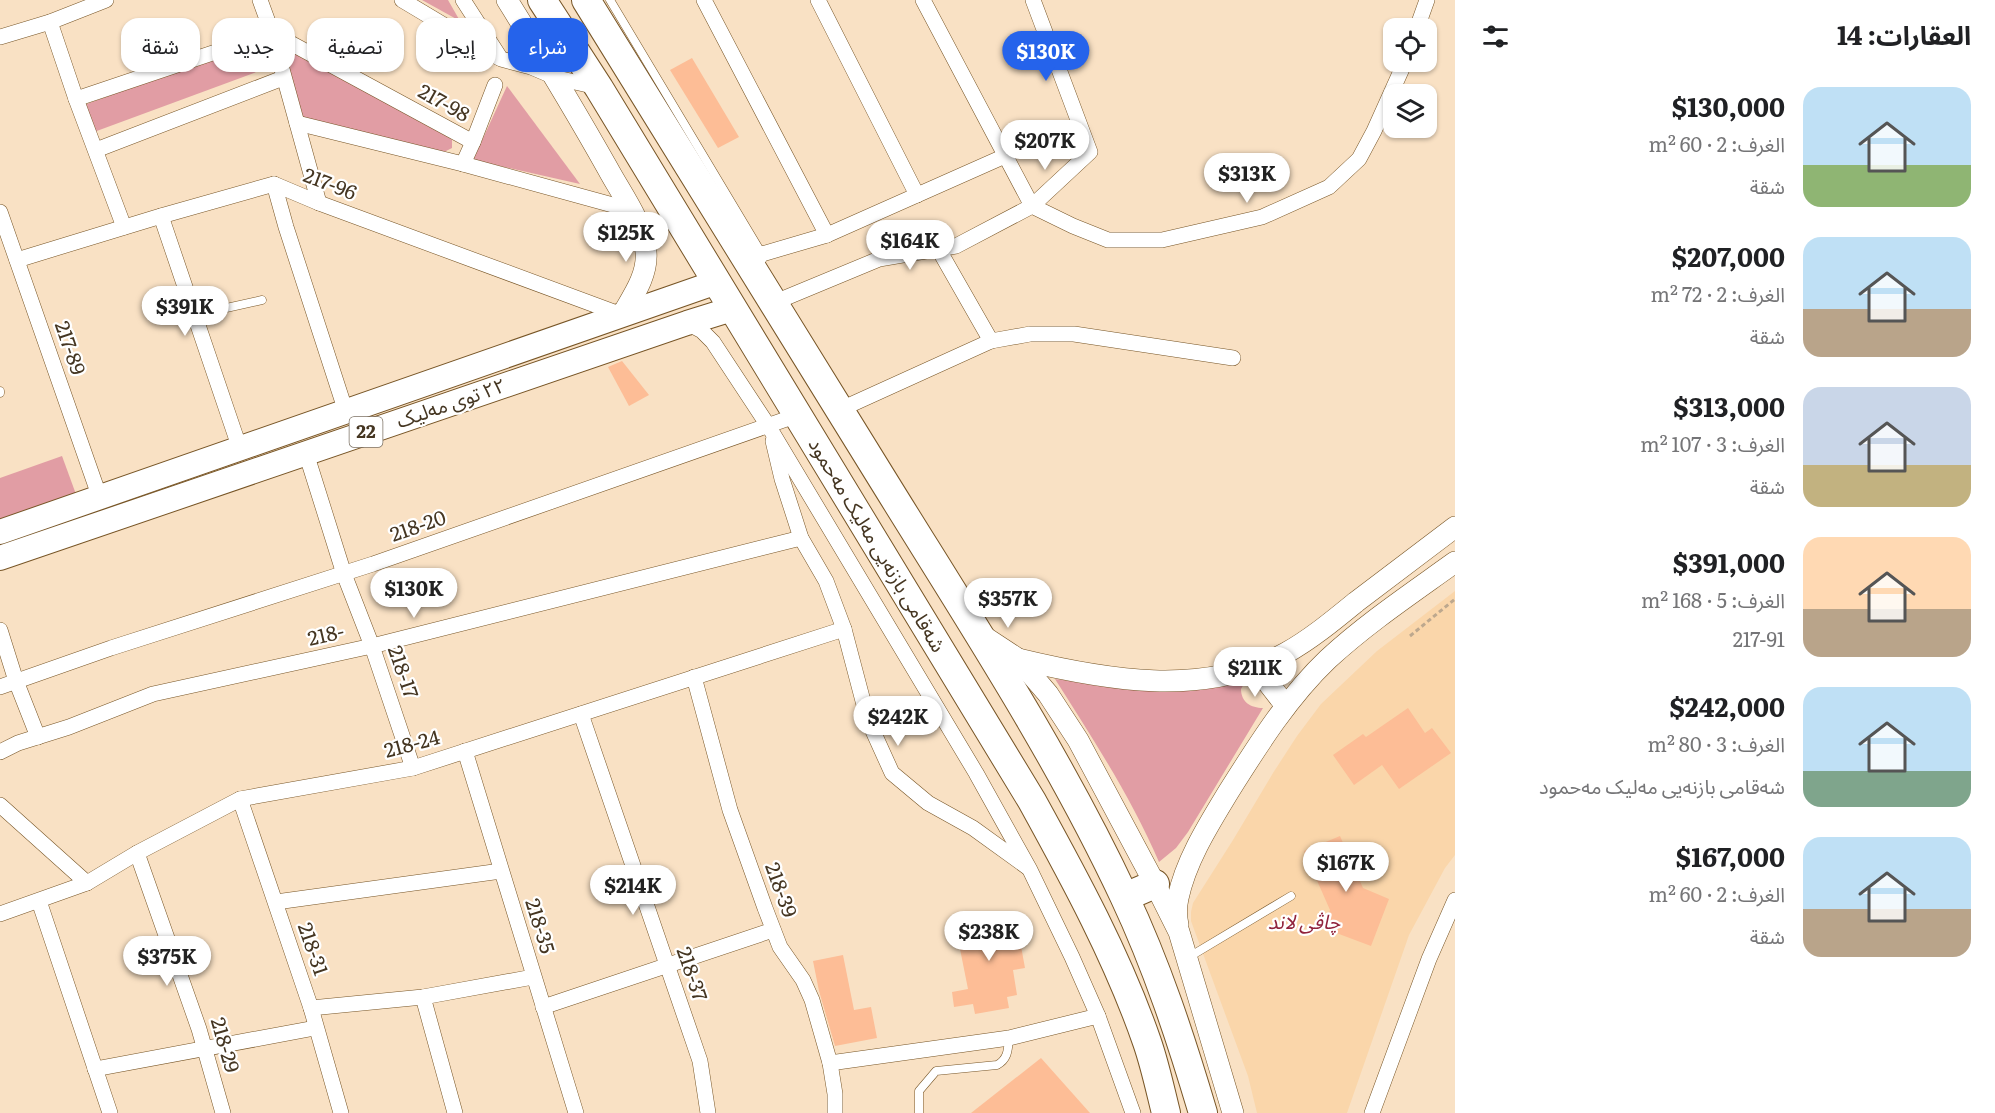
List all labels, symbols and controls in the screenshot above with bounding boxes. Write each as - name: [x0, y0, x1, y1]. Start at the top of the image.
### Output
- text: العقارات: 14: [1837, 14, 1971, 53]
- chip: شقة: [121, 18, 200, 72]
- chip: جديد: [212, 18, 295, 72]
- chip: تصفية: [307, 18, 404, 72]
- chip: إيجار: [416, 18, 496, 72]
- chip: شراء: [508, 18, 588, 72]
- map controls: [1383, 18, 1437, 138]
- button: locate: [1383, 18, 1437, 72]
- icon: filters: [1479, 20, 1512, 53]
- pin: $130K: [1004, 31, 1088, 82]
- text: $130K: [1016, 35, 1076, 65]
- street label: 217-98: [414, 75, 476, 128]
- button: layers: [1383, 84, 1437, 138]
- text: $130,000: [1672, 86, 1785, 125]
- icon: home: [1851, 111, 1923, 183]
- pin: $207K: [1003, 120, 1087, 171]
- text: $207K: [1014, 124, 1076, 154]
- text: الغرف: 2 · 60 m²: [1649, 128, 1785, 158]
- pin: $313K: [1205, 153, 1289, 204]
- text: $313K: [1218, 157, 1276, 187]
- street label: 217-96: [300, 158, 362, 206]
- text: شقة: [1750, 170, 1785, 200]
- pin: $125K: [584, 212, 668, 263]
- text: $125K: [597, 216, 655, 246]
- pin: $164K: [868, 220, 952, 271]
- text: $164K: [880, 224, 940, 254]
- text: $207,000: [1672, 236, 1785, 275]
- icon: home: [1851, 261, 1923, 333]
- text: الغرف: 2 · 72 m²: [1651, 278, 1785, 308]
- pin: $391K: [143, 286, 227, 337]
- text: $391K: [156, 290, 214, 320]
- street label: 217-89: [49, 316, 95, 378]
- text: شقة: [1750, 320, 1785, 350]
- street label: ٢٢ توی مەلیک: [392, 368, 509, 434]
- text: $313,000: [1673, 386, 1785, 425]
- icon: home: [1851, 411, 1923, 483]
- road number: 22: [350, 417, 382, 447]
- text: الغرف: 3 · 107 m²: [1640, 428, 1785, 458]
- street label: شەقامی بازنەیی مەلیک مەحمود: [802, 431, 955, 657]
- text: شقة: [1750, 470, 1785, 500]
- street label: 218-20: [385, 501, 449, 548]
- text: $391,000: [1673, 542, 1785, 581]
- icon: home: [1851, 561, 1923, 633]
- pin: $130K: [372, 568, 456, 619]
- text: $130K: [384, 572, 444, 602]
- pin: $357K: [966, 578, 1050, 629]
- text: $357K: [978, 582, 1038, 612]
- text: الغرف: 5 · 168 m²: [1641, 584, 1785, 614]
- street label: 218-: [304, 614, 347, 652]
- text: 217-91: [1733, 623, 1785, 653]
- street label: 218-17: [382, 641, 428, 702]
- pin: $211K: [1213, 647, 1297, 698]
- text: $211K: [1228, 651, 1282, 681]
- text: $242,000: [1669, 686, 1785, 725]
- pin: $242K: [856, 696, 940, 747]
- text: $242K: [867, 700, 929, 730]
- icon: home: [1851, 711, 1923, 783]
- street label: 218-24: [380, 720, 443, 764]
- text: الغرف: 3 · 80 m²: [1648, 728, 1785, 758]
- text: شەقامی بازنەیی مەلیک مەحمود: [1539, 770, 1785, 800]
- text: $167,000: [1676, 836, 1785, 875]
- pin: $167K: [1304, 842, 1388, 893]
- text: $167K: [1317, 846, 1375, 876]
- street label: 218-39: [759, 858, 807, 921]
- icon: home: [1851, 861, 1923, 933]
- pin: $214K: [591, 865, 675, 916]
- text: $214K: [604, 869, 662, 899]
- text: الغرف: 2 · 60 m²: [1649, 878, 1785, 908]
- street label: 218-35: [519, 894, 564, 957]
- park label: چاڤی لاند: [1268, 905, 1341, 935]
- pin: $238K: [947, 911, 1031, 962]
- text: $238K: [958, 915, 1020, 945]
- street label: 218-31: [292, 918, 338, 979]
- text: شقة: [1750, 920, 1785, 950]
- pin: $375K: [125, 936, 209, 987]
- text: $375K: [137, 940, 197, 970]
- street label: 218-37: [671, 942, 717, 1005]
- street label: 218-29: [205, 1013, 249, 1076]

